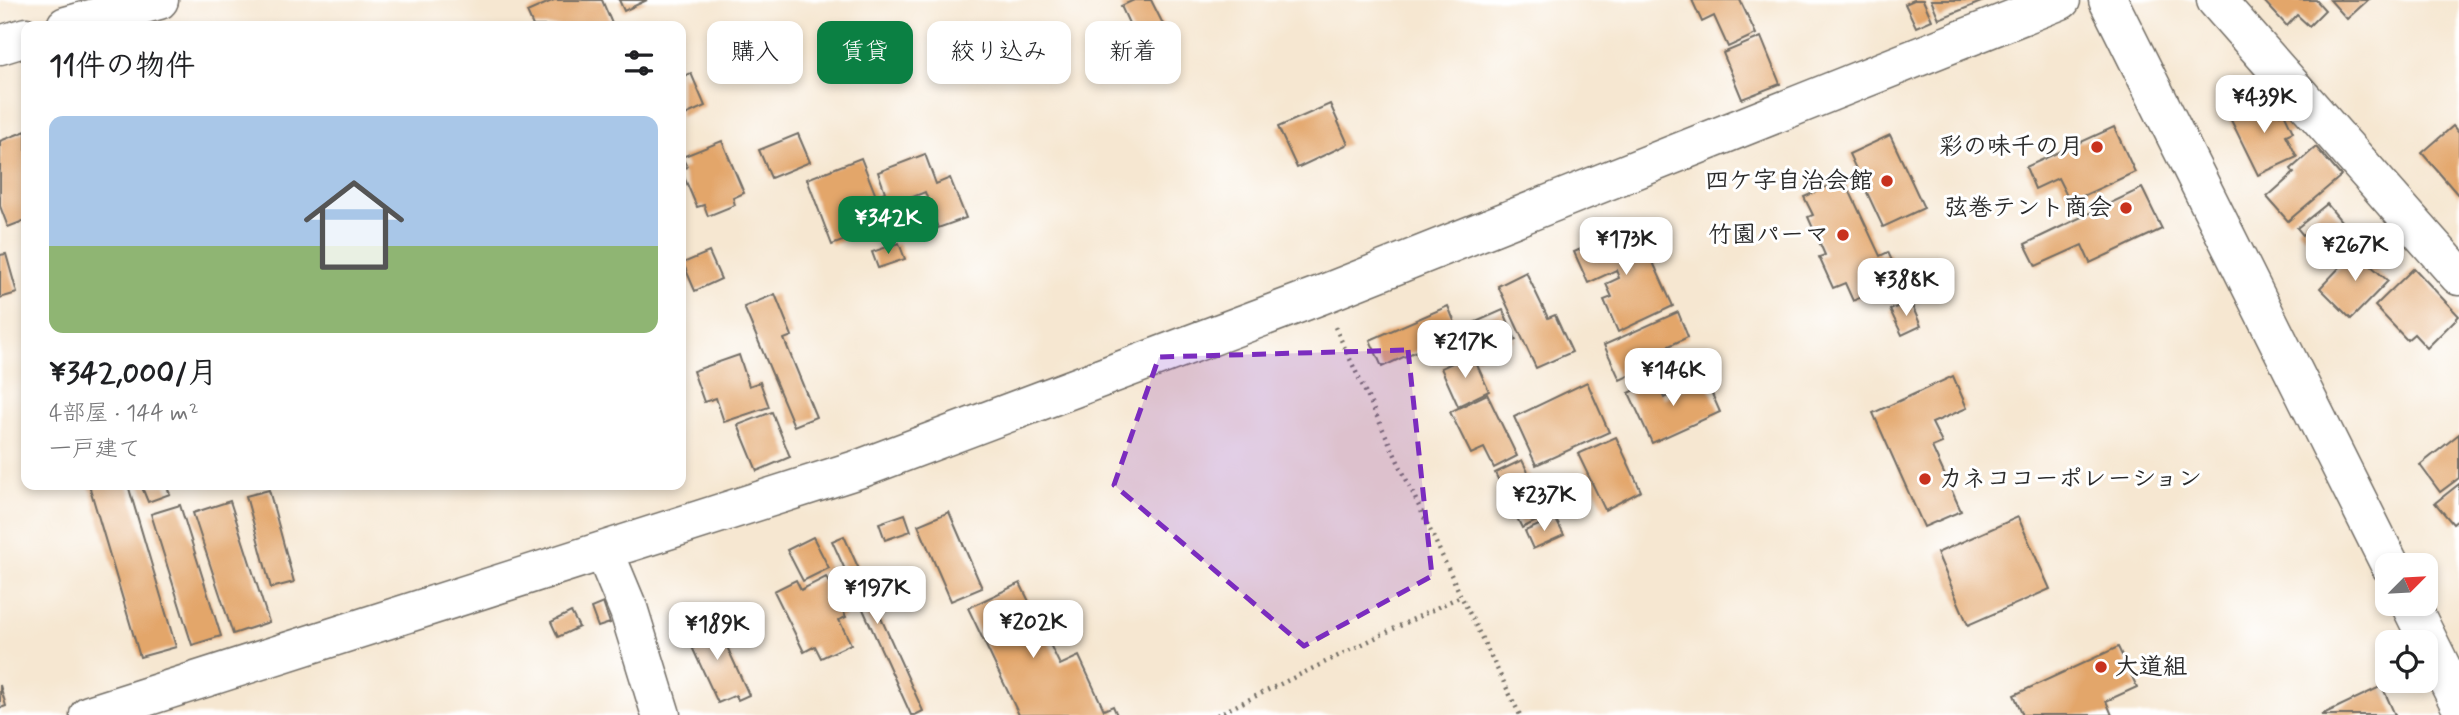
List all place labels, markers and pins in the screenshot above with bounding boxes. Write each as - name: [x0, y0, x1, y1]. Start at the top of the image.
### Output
- pin: ¥439K: [2215, 76, 2313, 135]
- place label: 彩の味千の月: [1939, 132, 2083, 163]
- marker: 彩の味千の月: [2089, 139, 2105, 155]
- place label: 四ケ字自治会館: [1705, 166, 1873, 197]
- marker: 四ケ字自治会館: [1879, 173, 1895, 189]
- place label: 弦巻テント商会: [1944, 193, 2112, 224]
- pin: ¥342K: [839, 196, 937, 256]
- marker: 弦巻テント商会: [2118, 200, 2134, 216]
- pin: ¥173K: [1577, 218, 1675, 277]
- place label: 竹園パーマ: [1708, 220, 1829, 251]
- pin: ¥267K: [2306, 224, 2404, 283]
- marker: 竹園パーマ: [1835, 227, 1851, 243]
- pin: ¥388K: [1857, 258, 1955, 318]
- pin: ¥217K: [1416, 320, 1514, 380]
- pin: ¥146K: [1624, 348, 1722, 408]
- place label: カネココーポレーション: [1939, 464, 2202, 495]
- marker: カネココーポレーション: [1917, 471, 1933, 487]
- pin: ¥237K: [1495, 474, 1593, 533]
- pin: ¥197K: [828, 566, 926, 626]
- pin: ¥202K: [984, 600, 1082, 660]
- pin: ¥189K: [668, 602, 766, 662]
- place label: 大道組: [2115, 652, 2187, 683]
- marker: 大道組: [2093, 659, 2109, 675]

